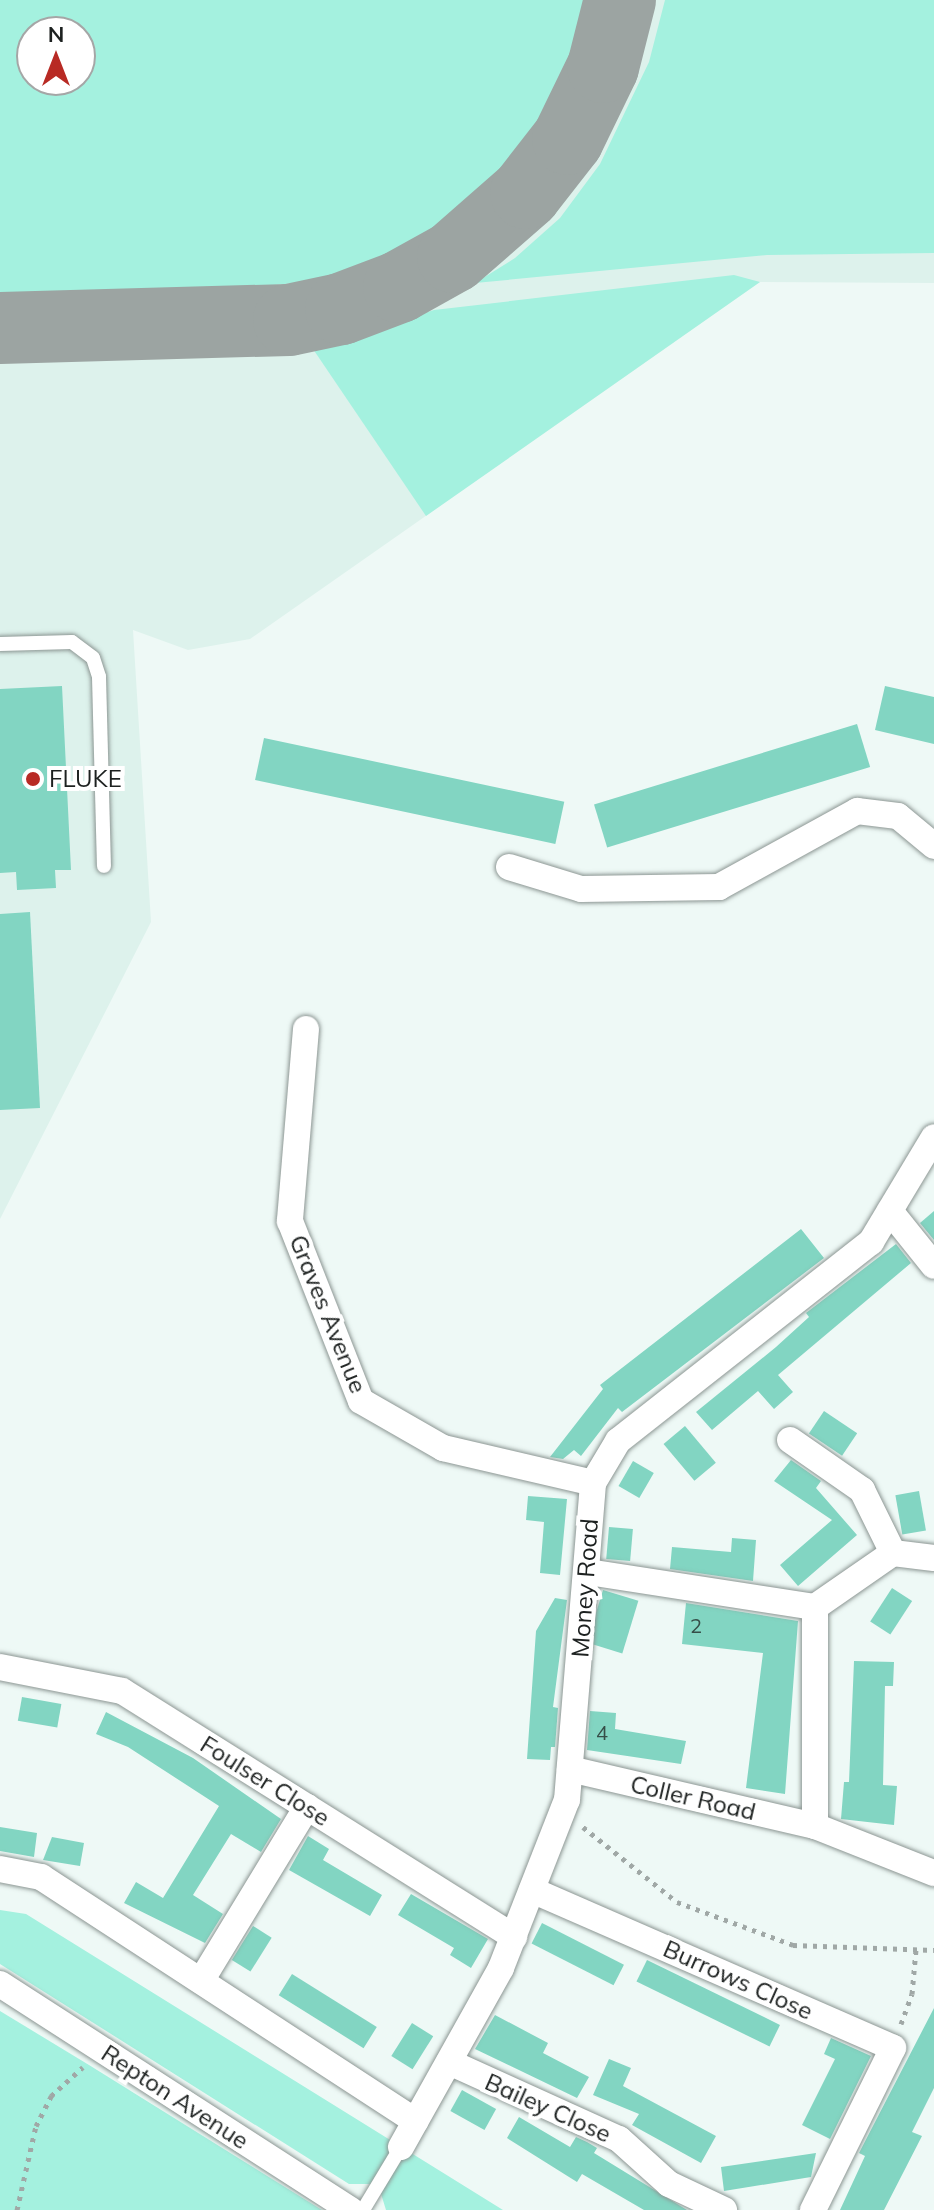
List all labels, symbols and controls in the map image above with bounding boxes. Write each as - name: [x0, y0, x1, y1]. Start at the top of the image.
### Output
- north arrow: [16, 16, 96, 96]
- text: N: [48, 20, 64, 48]
- place label: FLUKE: [49, 765, 122, 793]
- marker: FLUKE: [24, 770, 42, 788]
- street label: Graves Avenue: [283, 1231, 373, 1397]
- street label: Money Road: [566, 1518, 604, 1658]
- house number: 2: [690, 1613, 702, 1637]
- house number: 4: [596, 1720, 608, 1744]
- street label: Foulser Close: [195, 1730, 335, 1832]
- street label: Coller Road: [628, 1770, 758, 1826]
- street label: Burrows Close: [659, 1934, 817, 2026]
- street label: Repton Avenue: [96, 2039, 254, 2155]
- street label: Bailey Close: [481, 2067, 615, 2149]

